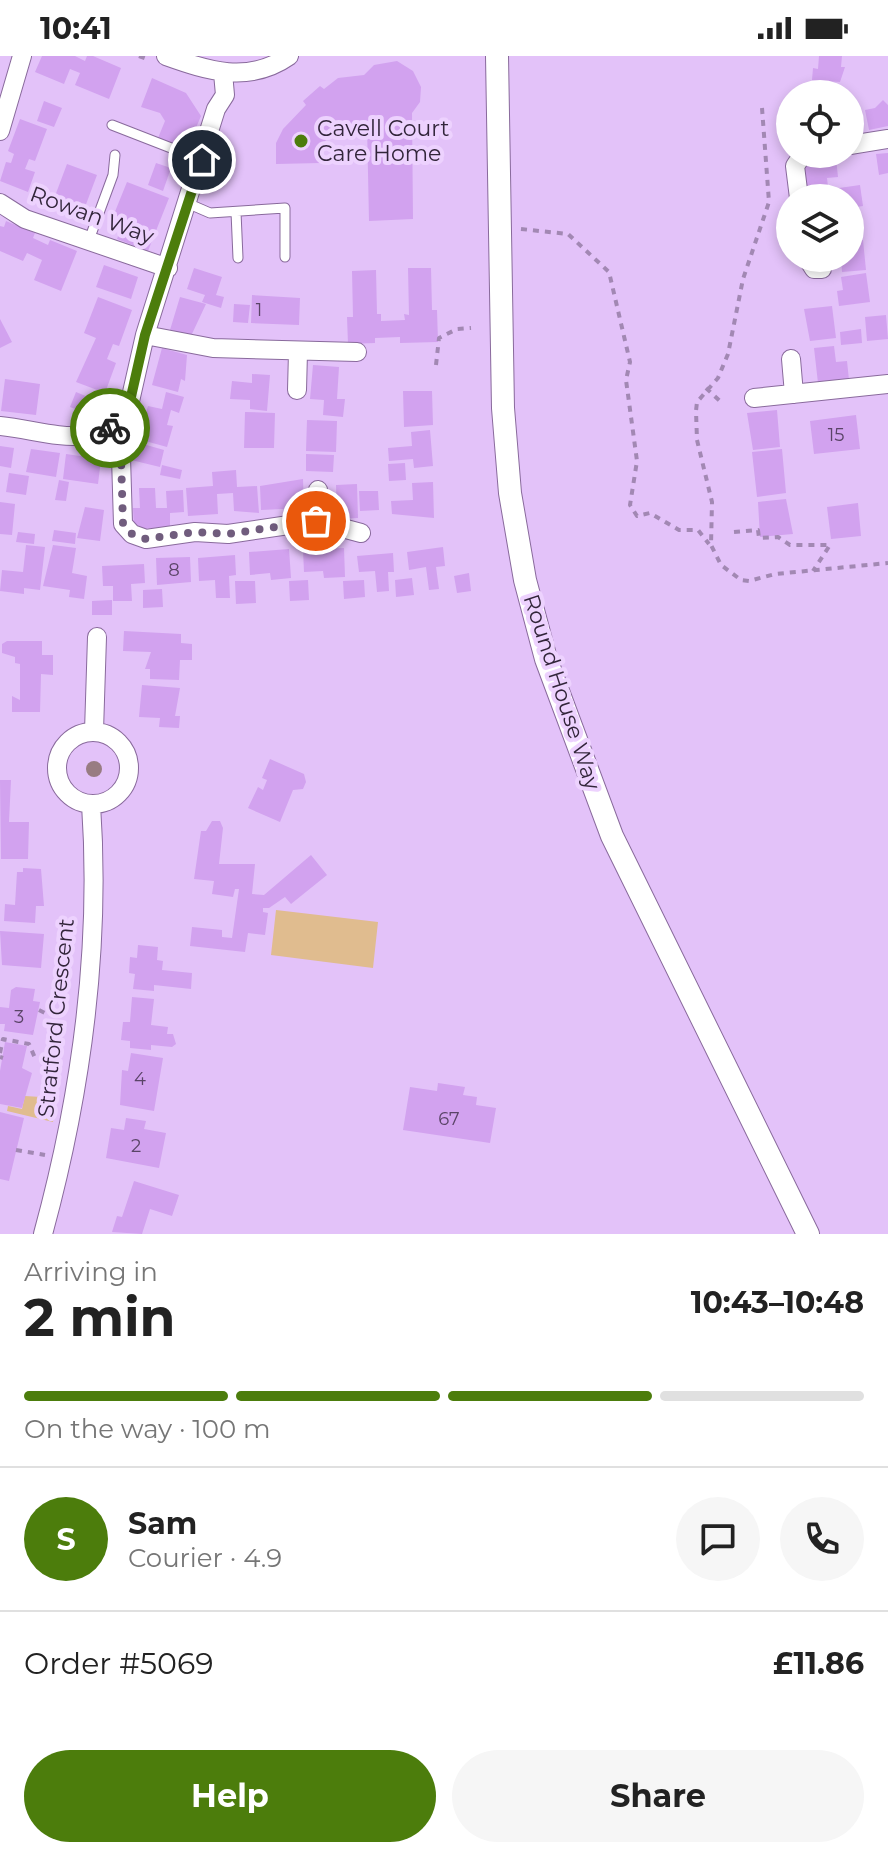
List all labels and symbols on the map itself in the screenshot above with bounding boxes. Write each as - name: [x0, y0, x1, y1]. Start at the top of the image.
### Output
- place label: Cavell Court Care Home: [317, 115, 449, 167]
- pin: [168, 126, 236, 194]
- marker: Cavell Court Care Home: [292, 132, 310, 150]
- street label: Rowan Way: [26, 180, 158, 250]
- house number: 1: [256, 299, 262, 321]
- courier: [70, 388, 150, 468]
- house number: 15: [828, 424, 844, 446]
- pin: [282, 487, 350, 555]
- house number: 8: [168, 559, 180, 581]
- street label: Round House Way: [518, 591, 606, 793]
- street label: Stratford Crescent: [32, 917, 80, 1119]
- house number: 3: [14, 1006, 24, 1028]
- house number: 4: [134, 1068, 146, 1090]
- house number: 67: [438, 1108, 460, 1130]
- house number: 2: [131, 1135, 141, 1157]

